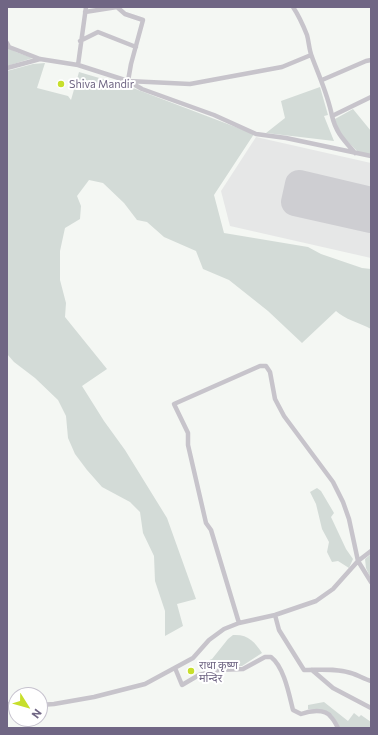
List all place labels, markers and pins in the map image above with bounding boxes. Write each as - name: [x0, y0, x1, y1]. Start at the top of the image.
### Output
- place label: Shiva Mandir: [69, 77, 134, 91]
- marker: Shiva Mandir: [56, 79, 66, 89]
- place label: राधा कृष्ण मन्दिर: [199, 658, 238, 684]
- marker: राधा कृष्ण मन्दिर: [186, 666, 196, 676]

